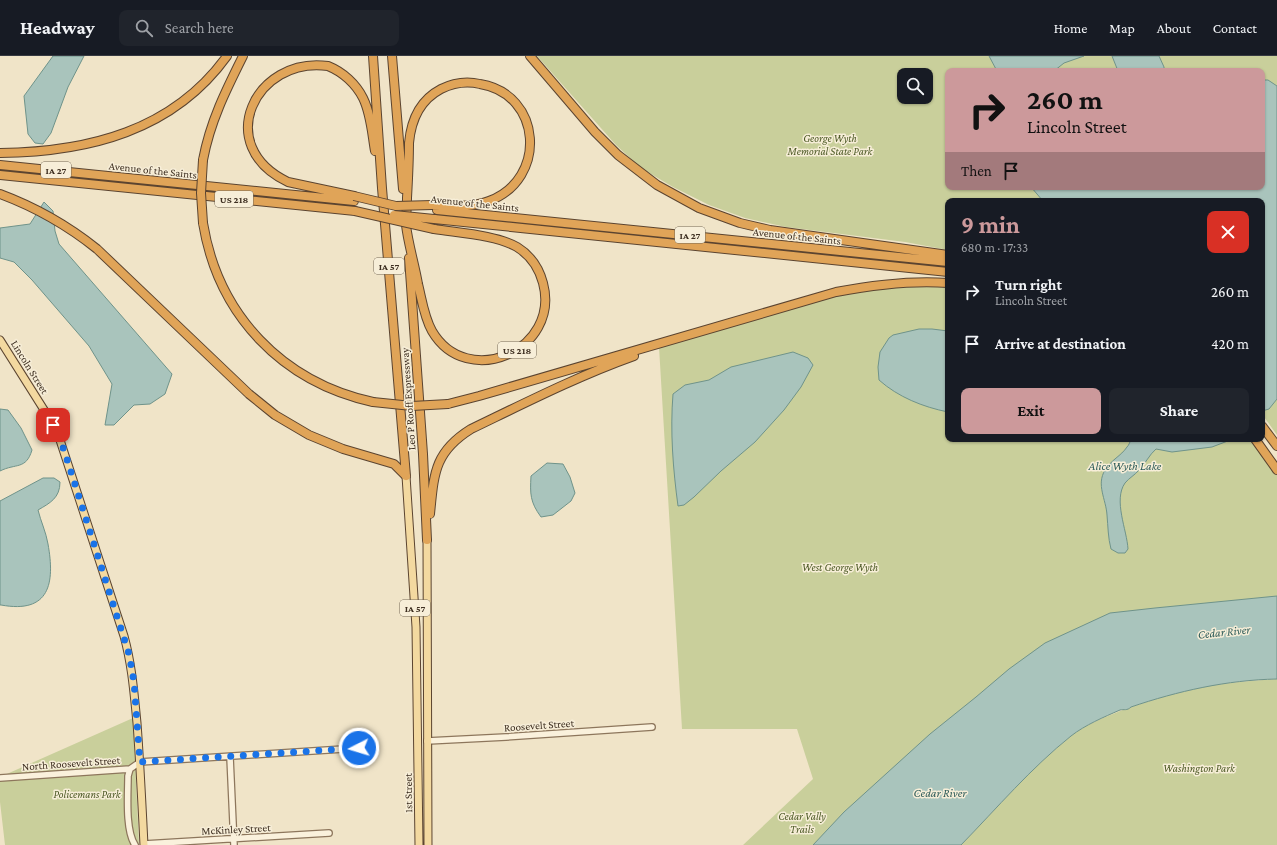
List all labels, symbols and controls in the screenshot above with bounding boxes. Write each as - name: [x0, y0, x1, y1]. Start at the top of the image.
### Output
- search box: [119, 10, 399, 46]
- text: Headway: [20, 17, 95, 38]
- icon: search: [133, 17, 155, 39]
- text: Search here: [165, 20, 234, 36]
- text: Home: [1054, 20, 1087, 36]
- text: Map: [1109, 20, 1135, 36]
- text: About: [1157, 20, 1191, 36]
- text: Contact: [1213, 20, 1257, 36]
- map controls: [897, 68, 933, 104]
- button: search: [897, 68, 933, 104]
- icon: right: [961, 84, 1013, 136]
- text: 260 m: [1027, 84, 1103, 115]
- text: Lincoln Street: [1027, 117, 1127, 137]
- park label: George Wyth Memorial State Park: [787, 132, 874, 157]
- street label: Avenue of the Saints: [108, 159, 198, 181]
- icon: arrive: [1000, 160, 1022, 182]
- road number: IA 27: [41, 162, 71, 178]
- text: Then: [961, 163, 992, 179]
- road number: US 218: [215, 191, 253, 207]
- street label: Avenue of the Saints: [430, 192, 520, 214]
- text: 9 min: [961, 211, 1020, 238]
- button: close: [1207, 211, 1249, 253]
- street label: Avenue of the Saints: [752, 225, 842, 247]
- road number: IA 27: [675, 227, 705, 243]
- text: 680 m · 17:33: [961, 240, 1028, 255]
- road number: IA 57: [374, 258, 404, 274]
- text: Turn right: [995, 277, 1062, 293]
- icon: right: [961, 281, 983, 303]
- text: 260 m: [1211, 284, 1249, 300]
- text: Lincoln Street: [995, 293, 1067, 308]
- icon: arrive: [961, 333, 983, 355]
- text: Arrive at destination: [995, 336, 1126, 352]
- text: 420 m: [1211, 336, 1249, 352]
- street label: Lincoln Street: [9, 338, 51, 396]
- road number: US 218: [498, 342, 536, 358]
- street label: Leo P Rooff Expressway: [398, 346, 419, 451]
- button: Exit: [961, 388, 1101, 434]
- button: Share: [1109, 388, 1249, 434]
- pin: [36, 408, 70, 442]
- icon: arrive: [42, 414, 64, 436]
- water label: Alice Wyth Lake: [1088, 459, 1162, 473]
- park label: West George Wyth: [802, 561, 878, 574]
- road number: IA 57: [400, 600, 430, 616]
- water label: Cedar River: [1197, 622, 1252, 642]
- street label: Roosevelt Street: [504, 717, 575, 733]
- position arrow: [338, 727, 380, 769]
- street label: North Roosevelt Street: [22, 754, 121, 772]
- park label: Washington Park: [1163, 762, 1236, 775]
- street label: 1st Street: [402, 773, 414, 813]
- water label: Cedar River: [914, 786, 967, 800]
- park label: Policemans Park: [54, 788, 122, 800]
- park label: Cedar Vally Trails: [778, 810, 826, 835]
- street label: McKinley Street: [201, 821, 271, 838]

